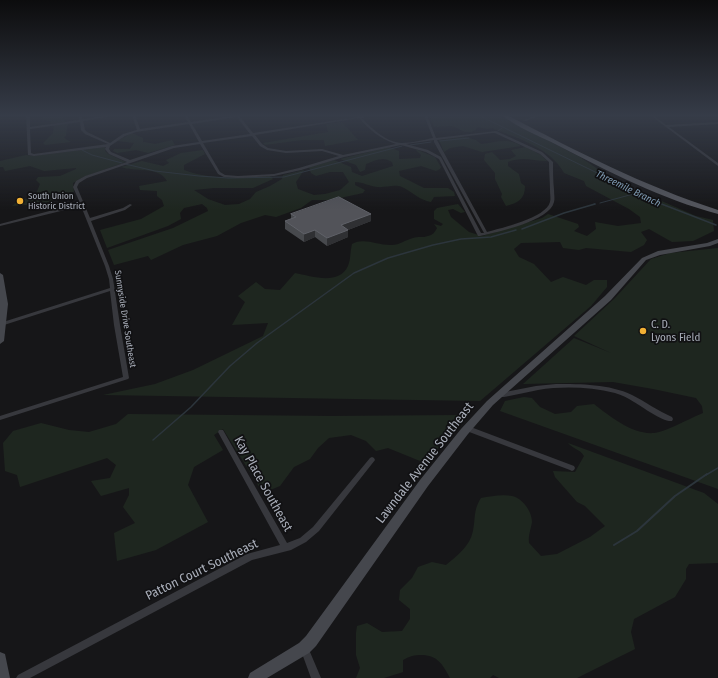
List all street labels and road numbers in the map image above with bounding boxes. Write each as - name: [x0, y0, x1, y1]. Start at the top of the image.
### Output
- street label: Sunnyside Drive Southeast: [112, 270, 138, 368]
- street label: Lawndale Avenue Southeast: [373, 399, 477, 527]
- street label: Kay Place Southeast: [230, 434, 296, 534]
- street label: Patton Court Southeast: [143, 536, 261, 604]

